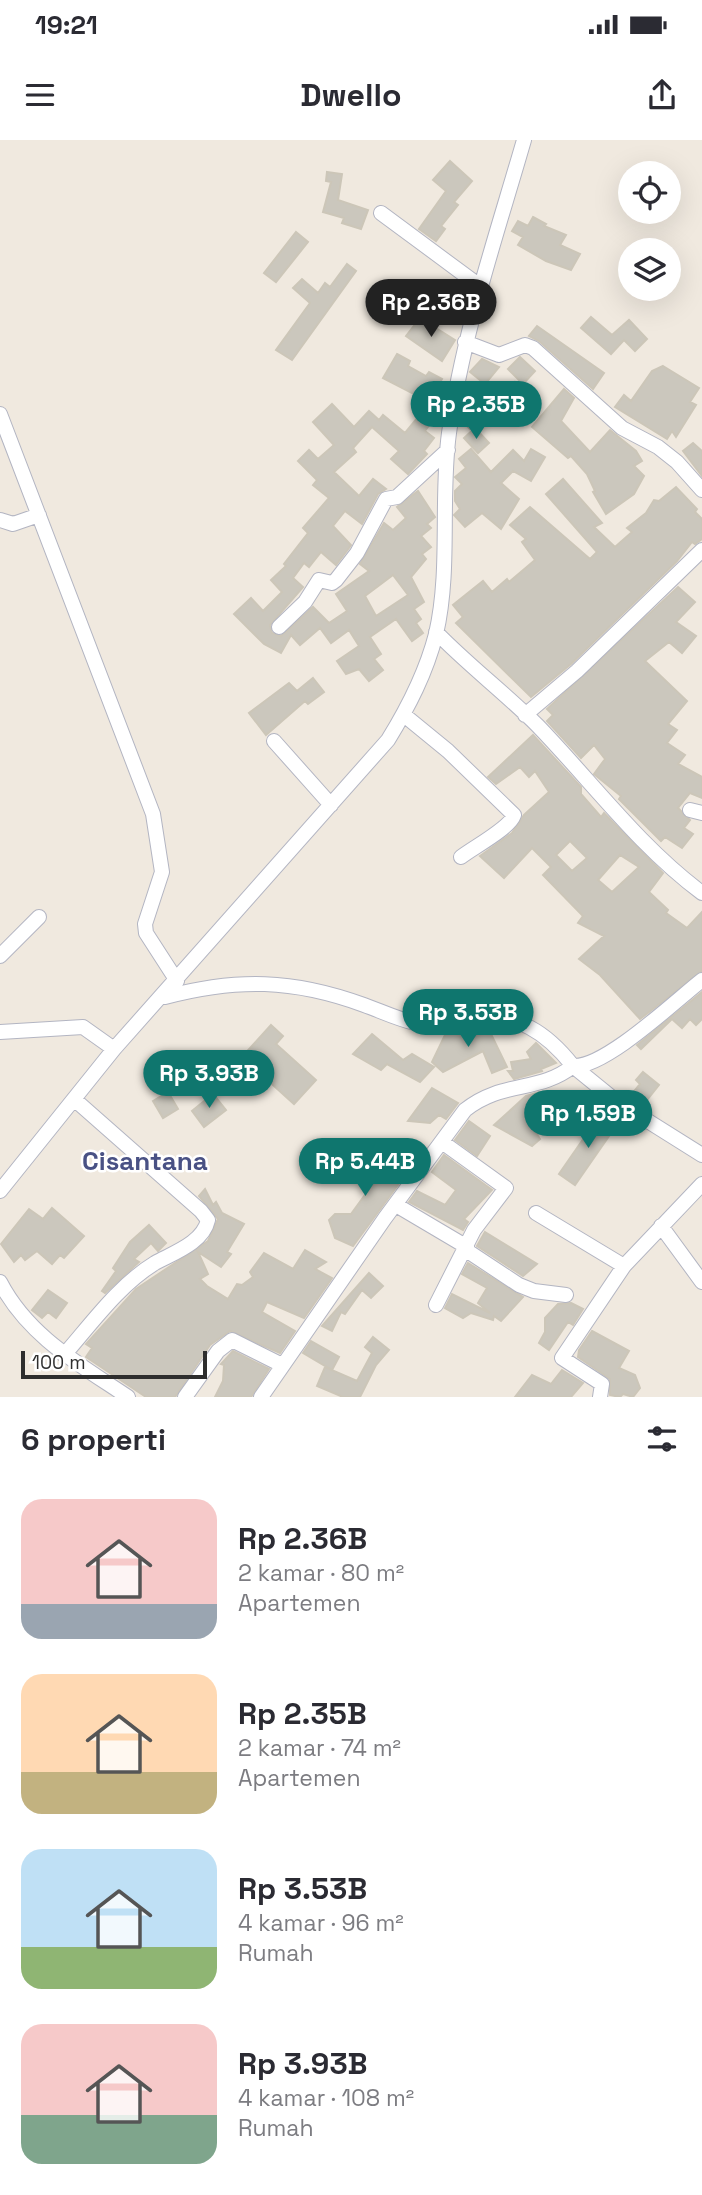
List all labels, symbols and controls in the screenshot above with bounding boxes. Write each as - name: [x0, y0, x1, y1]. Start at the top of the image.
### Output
- text: 19:21: [35, 8, 98, 42]
- text: Dwello: [300, 75, 402, 115]
- icon: menu: [21, 76, 59, 114]
- icon: share: [643, 76, 681, 114]
- map controls: [618, 161, 681, 301]
- button: locate: [618, 161, 681, 224]
- button: layers: [618, 238, 681, 301]
- pin: Rp 2.36B: [359, 280, 503, 339]
- text: Rp 2.36B: [381, 287, 481, 317]
- pin: Rp 2.35B: [404, 382, 548, 441]
- text: Rp 2.35B: [427, 389, 525, 419]
- pin: Rp 3.53B: [396, 990, 540, 1049]
- text: Rp 3.53B: [419, 997, 517, 1027]
- pin: Rp 3.93B: [137, 1051, 281, 1110]
- text: Rp 3.93B: [159, 1058, 259, 1088]
- pin: Rp 1.59B: [516, 1090, 660, 1150]
- text: Rp 1.59B: [540, 1098, 636, 1128]
- pin: Rp 5.44B: [293, 1138, 437, 1198]
- district label: Cisantana: [82, 1144, 208, 1178]
- text: Rp 5.44B: [315, 1146, 415, 1176]
- scale bar: [21, 1348, 206, 1380]
- text: 100 m: [32, 1350, 86, 1375]
- text: 6 properti: [21, 1420, 166, 1459]
- icon: filters: [643, 1420, 681, 1458]
- text: Rp 2.36B: [238, 1519, 367, 1558]
- icon: home: [77, 1527, 161, 1611]
- text: 2 kamar · 80 m²: [238, 1558, 404, 1588]
- text: Apartemen: [238, 1588, 360, 1618]
- text: Rp 2.35B: [238, 1694, 367, 1733]
- icon: home: [77, 1702, 161, 1786]
- text: 2 kamar · 74 m²: [238, 1733, 401, 1763]
- text: Apartemen: [238, 1763, 360, 1793]
- text: Rp 3.53B: [238, 1869, 367, 1908]
- icon: home: [77, 1877, 161, 1961]
- text: 4 kamar · 96 m²: [238, 1908, 404, 1938]
- text: Rumah: [238, 1938, 314, 1968]
- text: Rp 3.93B: [238, 2044, 368, 2083]
- icon: home: [77, 2052, 161, 2136]
- text: 4 kamar · 108 m²: [238, 2083, 414, 2113]
- text: Rumah: [238, 2113, 314, 2143]

